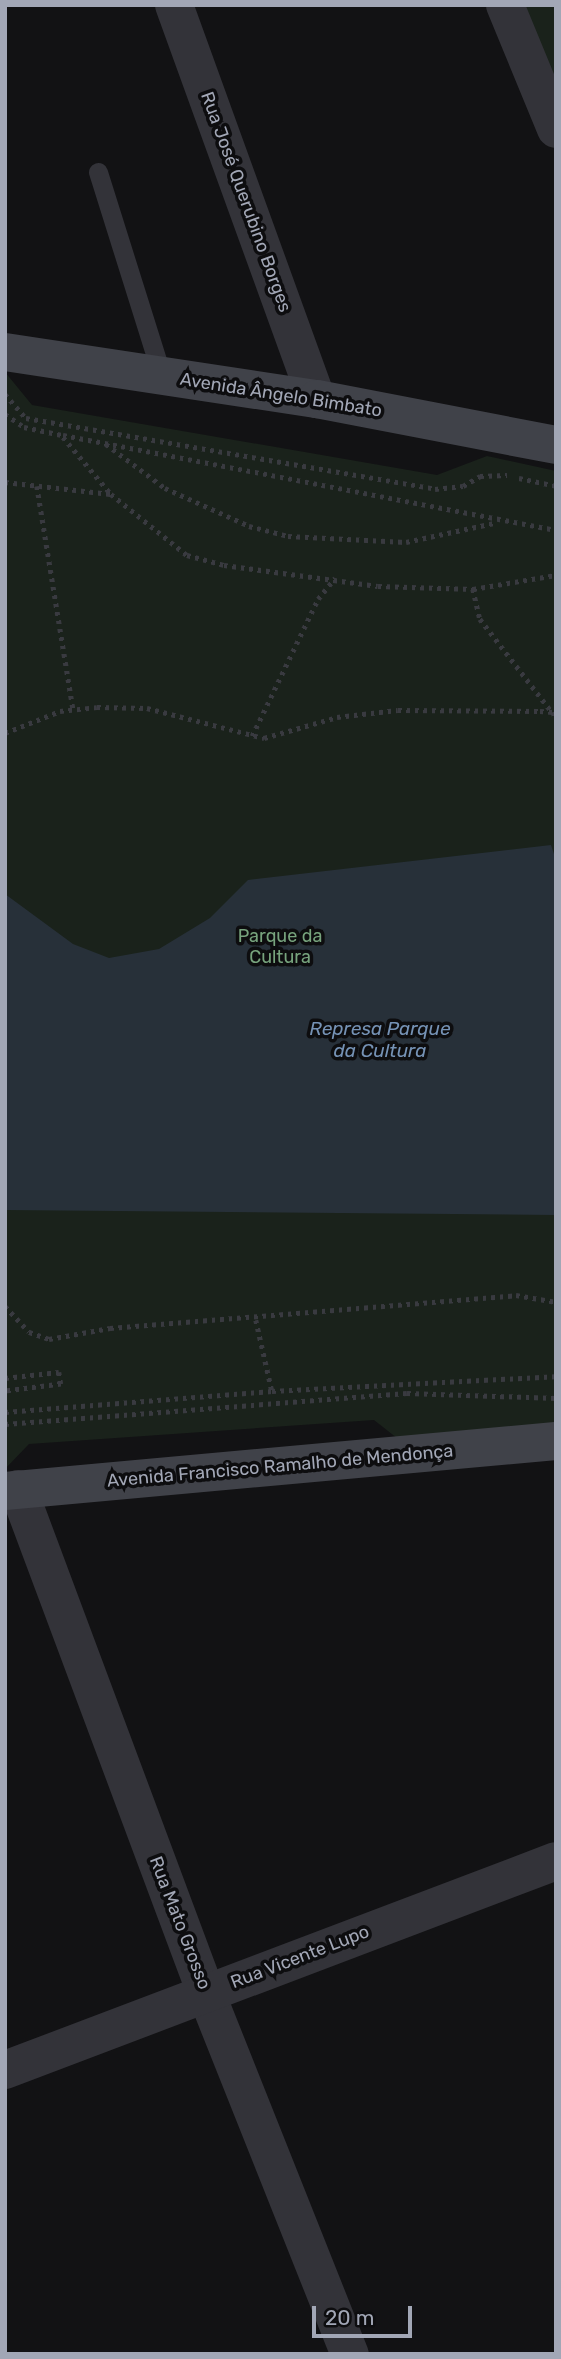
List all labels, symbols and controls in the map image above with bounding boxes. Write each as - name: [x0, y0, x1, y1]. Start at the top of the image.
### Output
- street label: Rua José Querubino Borges: [196, 89, 296, 315]
- street label: Avenida Ângelo Bimbato: [178, 368, 384, 422]
- park label: Parque da Cultura: [238, 926, 322, 968]
- water label: Represa Parque da Cultura: [309, 1018, 451, 1062]
- street label: Avenida Francisco Ramalho de Mendonça: [106, 1440, 454, 1492]
- street label: Rua Mato Grosso: [145, 1853, 215, 1993]
- street label: Rua Vicente Lupo: [227, 1921, 373, 1993]
- scale bar: [316, 2292, 416, 2336]
- text: 20 m: [325, 2305, 374, 2330]

